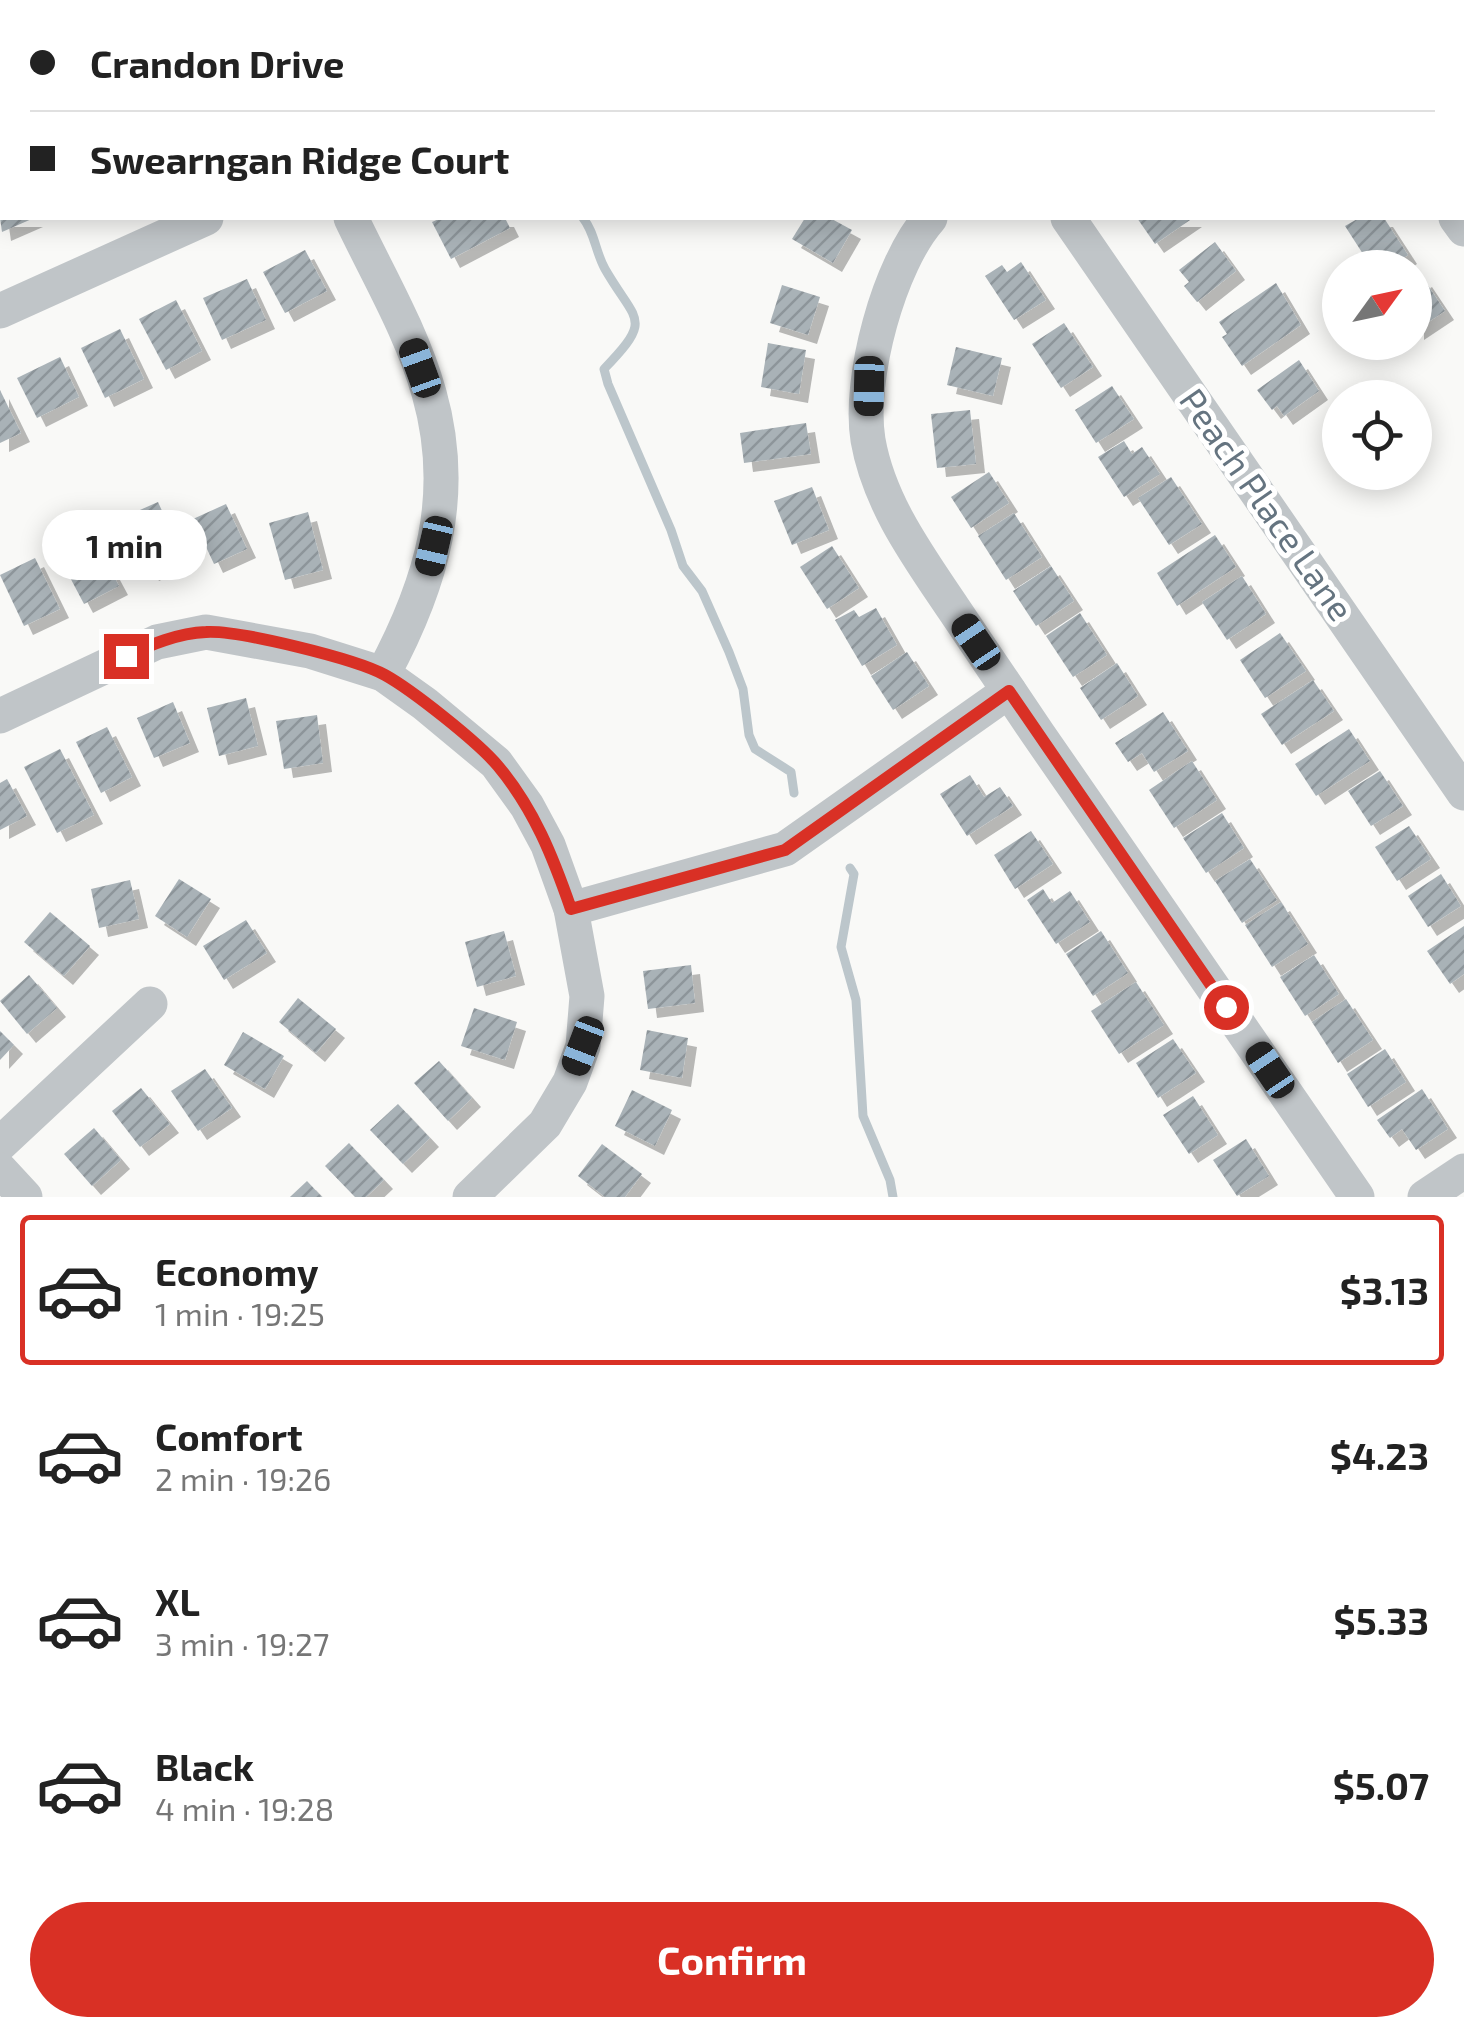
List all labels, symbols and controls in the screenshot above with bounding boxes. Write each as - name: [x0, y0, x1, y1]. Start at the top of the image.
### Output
- text: Crandon Drive: [90, 40, 344, 86]
- text: Swearngan Ridge Court: [90, 136, 509, 182]
- north arrow: [1322, 250, 1432, 360]
- map controls: [1322, 250, 1432, 490]
- car: [396, 335, 444, 401]
- car: [853, 356, 885, 416]
- street label: Peach Place Lane: [1172, 380, 1363, 628]
- button: locate: [1322, 380, 1432, 490]
- callout: 1 min: [44, 511, 208, 581]
- car: [413, 513, 455, 579]
- text: 1 min: [86, 526, 163, 564]
- car: [947, 609, 1005, 675]
- route end: [104, 634, 149, 679]
- route start: [1204, 985, 1249, 1030]
- car: [558, 1013, 608, 1079]
- car: [1241, 1037, 1299, 1103]
- icon: car: [35, 1245, 125, 1335]
- text: Economy: [155, 1248, 319, 1294]
- text: $3.13: [1340, 1267, 1429, 1313]
- text: 1 min · 19:25: [155, 1294, 325, 1332]
- icon: car: [35, 1410, 125, 1500]
- text: Comfort: [155, 1413, 303, 1459]
- text: $4.23: [1330, 1432, 1429, 1478]
- text: 2 min · 19:26: [155, 1459, 331, 1497]
- icon: car: [35, 1575, 125, 1665]
- text: XL: [155, 1578, 200, 1624]
- text: $5.33: [1334, 1597, 1429, 1643]
- text: 3 min · 19:27: [155, 1624, 329, 1662]
- icon: car: [35, 1740, 125, 1830]
- text: Black: [155, 1743, 254, 1789]
- text: $5.07: [1333, 1762, 1429, 1808]
- text: 4 min · 19:28: [155, 1789, 334, 1827]
- button: Confirm: [30, 1902, 1434, 2017]

